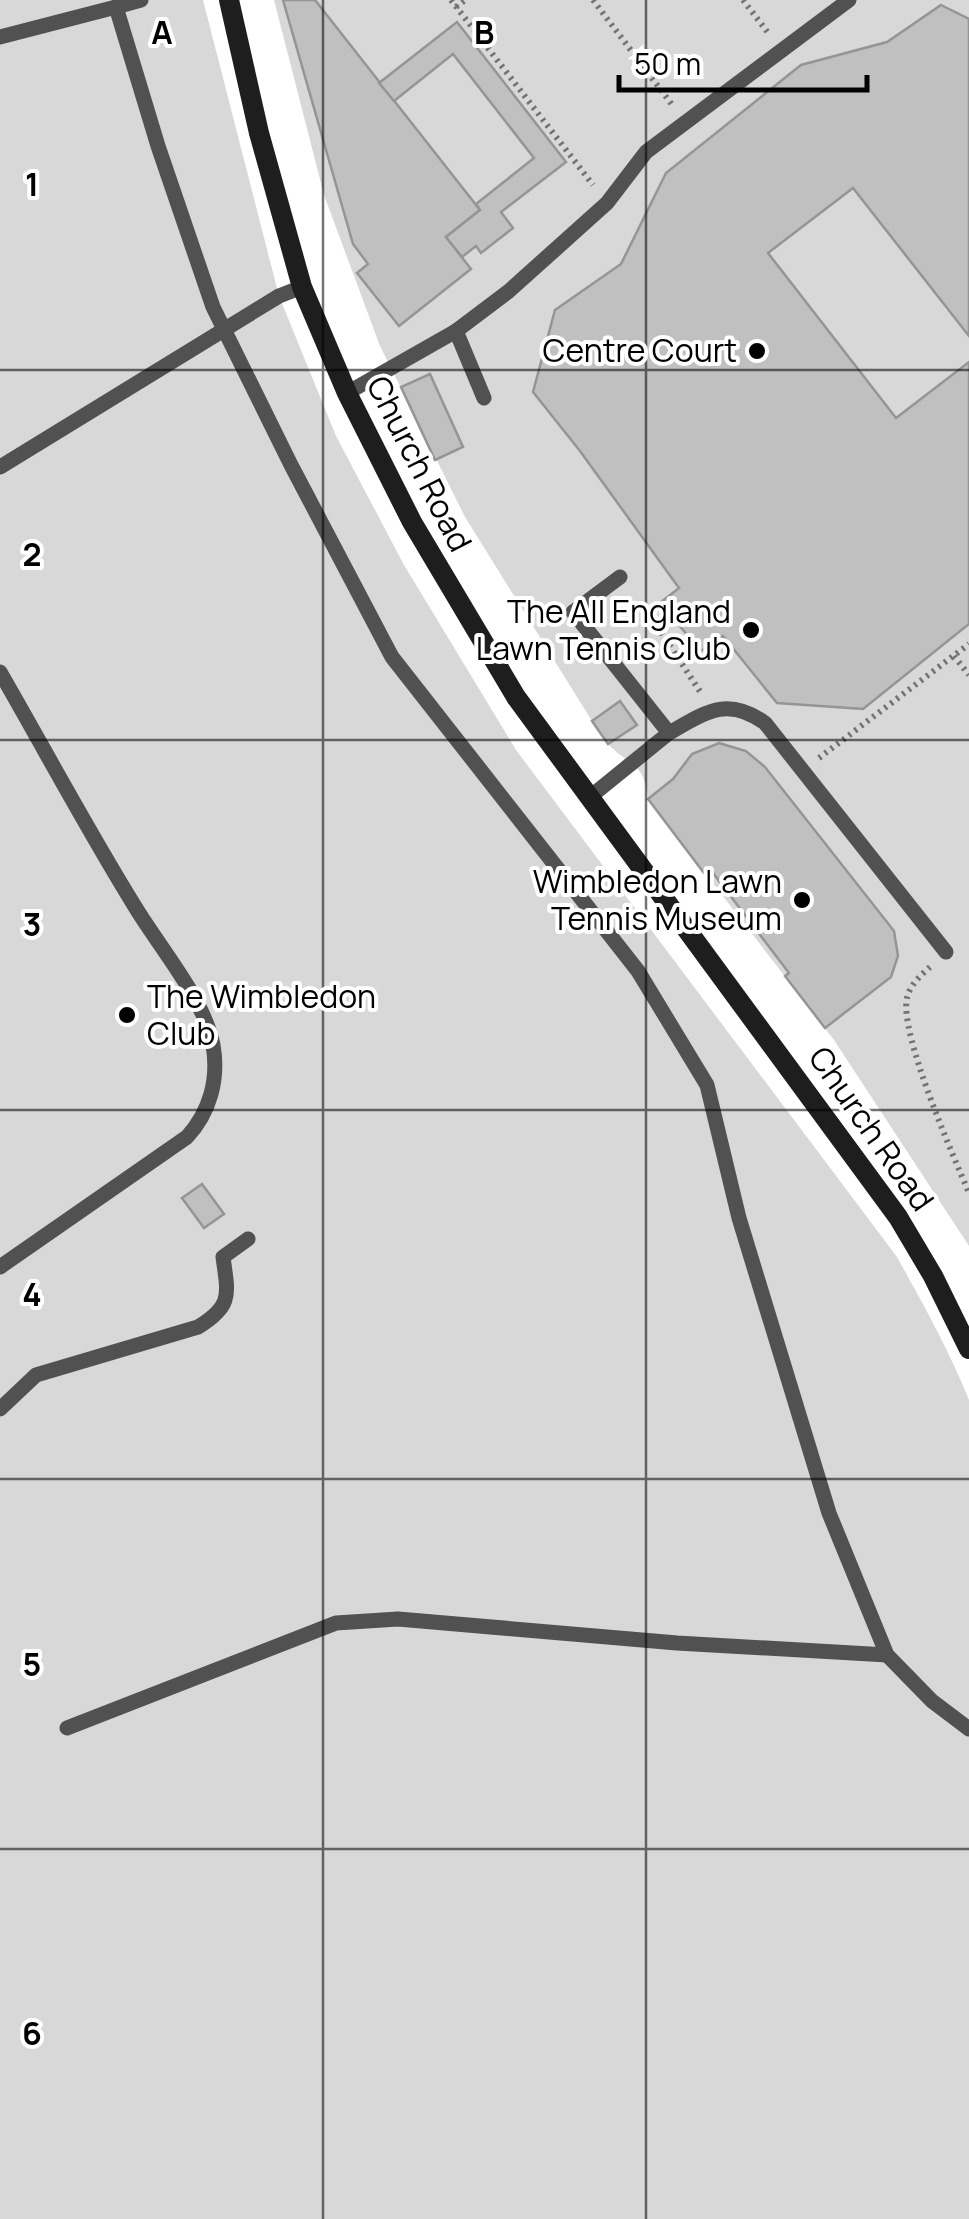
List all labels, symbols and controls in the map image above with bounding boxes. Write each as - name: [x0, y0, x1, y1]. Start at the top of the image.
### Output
- text: A: [151, 10, 173, 54]
- text: B: [474, 10, 494, 54]
- scale bar: [619, 30, 866, 92]
- text: 50 m: [634, 43, 701, 84]
- text: 1: [25, 162, 39, 206]
- place label: Centre Court: [543, 328, 737, 372]
- marker: Centre Court: [746, 340, 768, 362]
- street label: Church Road: [357, 368, 483, 559]
- text: 2: [22, 532, 42, 576]
- place label: The All England Lawn Tennis Club: [476, 589, 731, 670]
- marker: The All England Lawn Tennis Club: [740, 619, 762, 641]
- place label: Wimbledon Lawn Tennis Museum: [533, 859, 782, 940]
- marker: Wimbledon Lawn Tennis Museum: [791, 889, 813, 911]
- text: 3: [23, 902, 41, 946]
- place label: The Wimbledon Club: [147, 974, 376, 1055]
- marker: The Wimbledon Club: [116, 1004, 138, 1026]
- street label: Church Road: [799, 1038, 945, 1219]
- text: 4: [22, 1272, 42, 1316]
- text: 5: [23, 1642, 41, 1686]
- text: 6: [22, 2011, 42, 2055]

